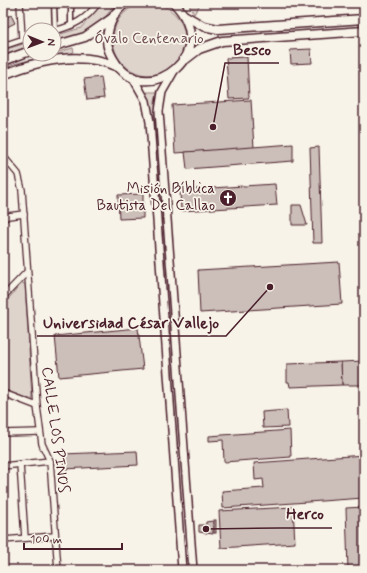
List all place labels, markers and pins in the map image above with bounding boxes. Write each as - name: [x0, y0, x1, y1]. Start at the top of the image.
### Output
- callout: Besco: [225, 35, 279, 63]
- place label: Misión Bíblica Bautista Del Callao: [96, 179, 215, 216]
- church icon: Misión Bíblica Bautista Del Callao: [218, 188, 238, 208]
- callout: Universidad César Vallejo: [37, 308, 226, 336]
- callout: Herco: [279, 500, 332, 528]

